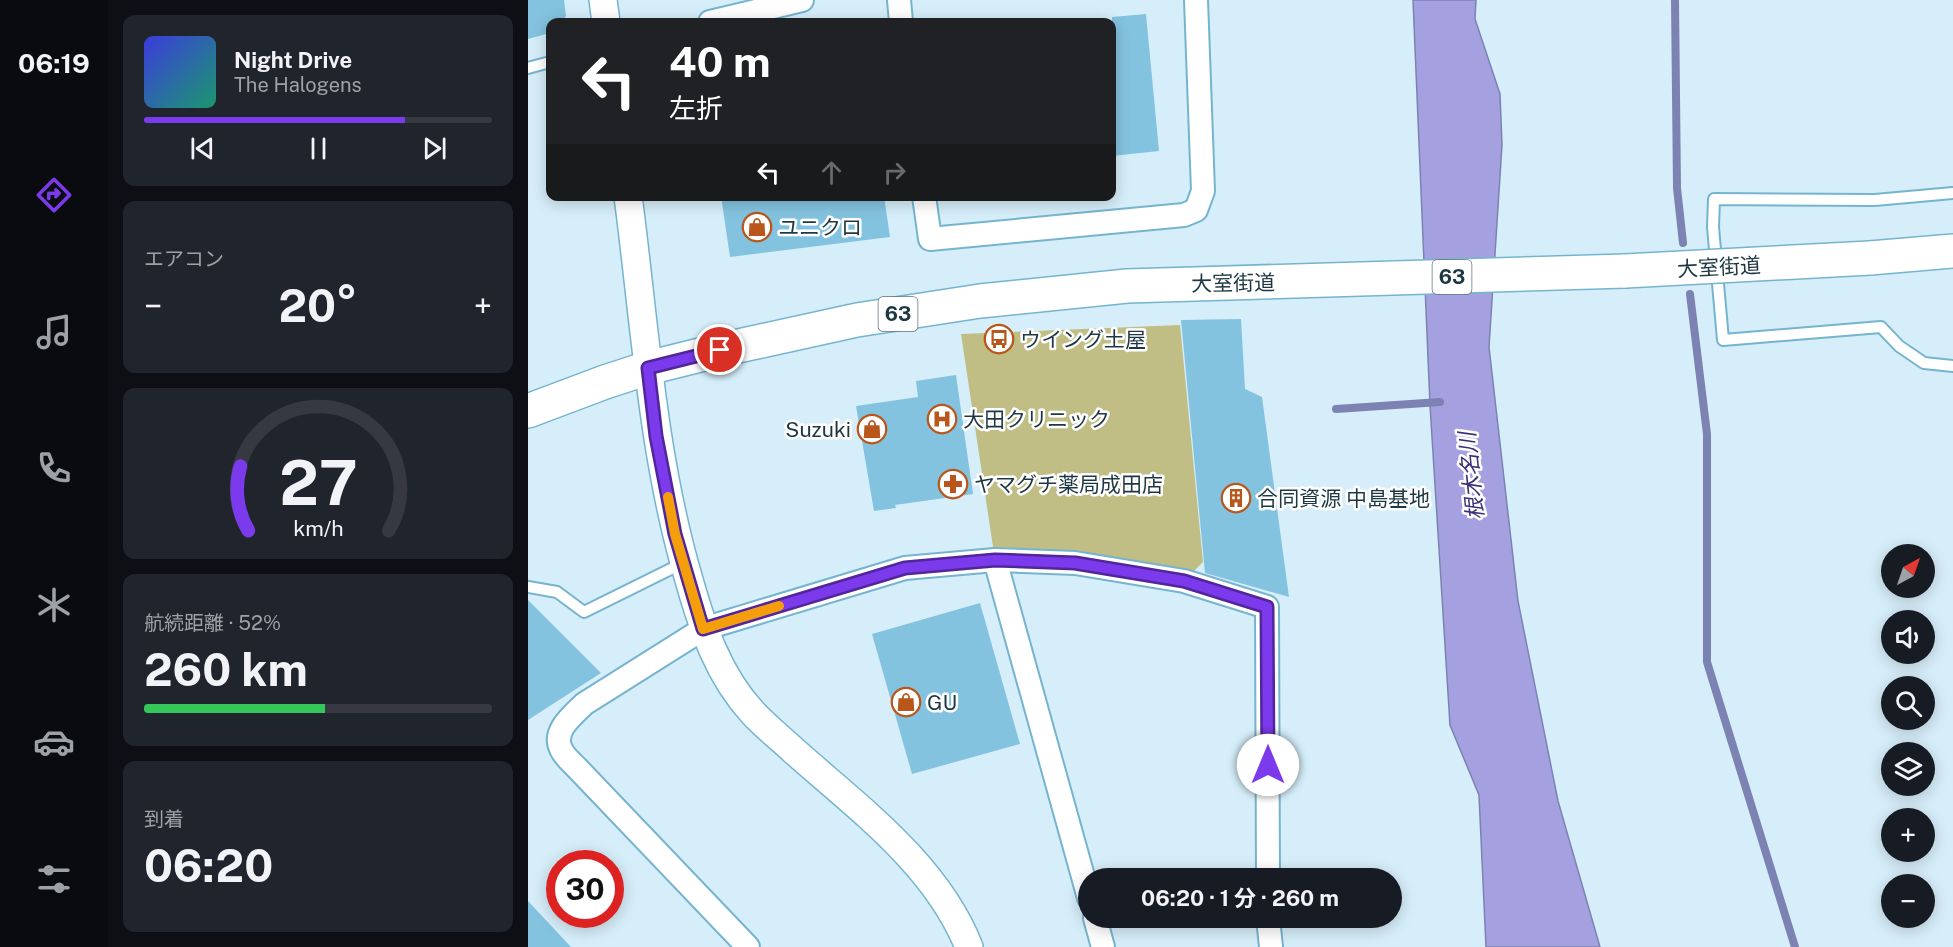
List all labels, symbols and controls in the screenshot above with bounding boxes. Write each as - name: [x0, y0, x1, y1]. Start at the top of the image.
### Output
- text: 40 m: [669, 37, 771, 86]
- icon: left: [570, 42, 648, 120]
- text: 06:19: [18, 47, 90, 79]
- text: Night Drive: [234, 47, 352, 73]
- text: The Halogens: [234, 73, 362, 97]
- text: 左折: [669, 92, 723, 124]
- icon: previous: [186, 132, 219, 165]
- icon: pause: [302, 132, 335, 165]
- icon: next: [418, 132, 451, 165]
- icon: left: [752, 156, 785, 189]
- icon: ahead: [815, 156, 848, 189]
- icon: right: [878, 156, 911, 189]
- icon: directions: [33, 174, 75, 216]
- shop icon: ユニクロ: [741, 211, 773, 243]
- place label: ユニクロ: [778, 215, 862, 240]
- text: エアコン: [144, 247, 224, 271]
- street label: 大室街道: [1676, 252, 1762, 282]
- road number: 63: [1432, 260, 1472, 294]
- street label: 大室街道: [1191, 270, 1275, 296]
- text: 20°: [279, 279, 357, 332]
- text: −: [144, 287, 162, 325]
- text: +: [474, 287, 492, 325]
- road number: 63: [878, 297, 917, 331]
- icon: music: [33, 311, 75, 353]
- bus stop icon: ウイング土屋: [983, 323, 1015, 355]
- pin: [694, 324, 745, 375]
- place label: ウイング土屋: [1020, 327, 1146, 352]
- icon: arrive: [703, 333, 736, 366]
- hospital icon: 大田クリニック: [926, 403, 958, 435]
- place label: 大田クリニック: [963, 407, 1110, 432]
- shop icon: Suzuki: [856, 413, 888, 445]
- place label: Suzuki: [785, 417, 851, 442]
- water label: 根木名川: [1453, 429, 1489, 521]
- text: 27: [279, 446, 357, 519]
- icon: phone: [33, 447, 75, 489]
- pharmacy icon: ヤマグチ薬局成田店: [937, 468, 969, 500]
- place label: ヤマグチ薬局成田店: [974, 472, 1163, 497]
- building icon: 合同資源 中島基地: [1220, 482, 1252, 514]
- place label: 合同資源 中島基地: [1257, 486, 1430, 511]
- text: km/h: [293, 516, 343, 541]
- north arrow: [1881, 544, 1935, 598]
- map controls: [1881, 544, 1935, 928]
- icon: climate: [33, 584, 75, 626]
- button: sound: [1881, 610, 1935, 664]
- text: 航続距離 · 52%: [144, 611, 281, 635]
- text: 260 km: [144, 643, 308, 696]
- button: search: [1881, 676, 1935, 730]
- shop icon: GU: [890, 686, 922, 718]
- place label: GU: [927, 690, 957, 715]
- icon: car: [33, 721, 75, 763]
- position arrow: [1236, 733, 1300, 797]
- button: layers: [1881, 742, 1935, 796]
- text: 到着: [144, 807, 184, 831]
- button: +: [1881, 808, 1935, 862]
- text: 06:20: [144, 839, 273, 892]
- speed limit sign: 30: [546, 850, 624, 928]
- icon: filters: [33, 858, 75, 900]
- button: −: [1881, 874, 1935, 928]
- text: 06:20 · 1 分 · 260 m: [1141, 885, 1339, 911]

